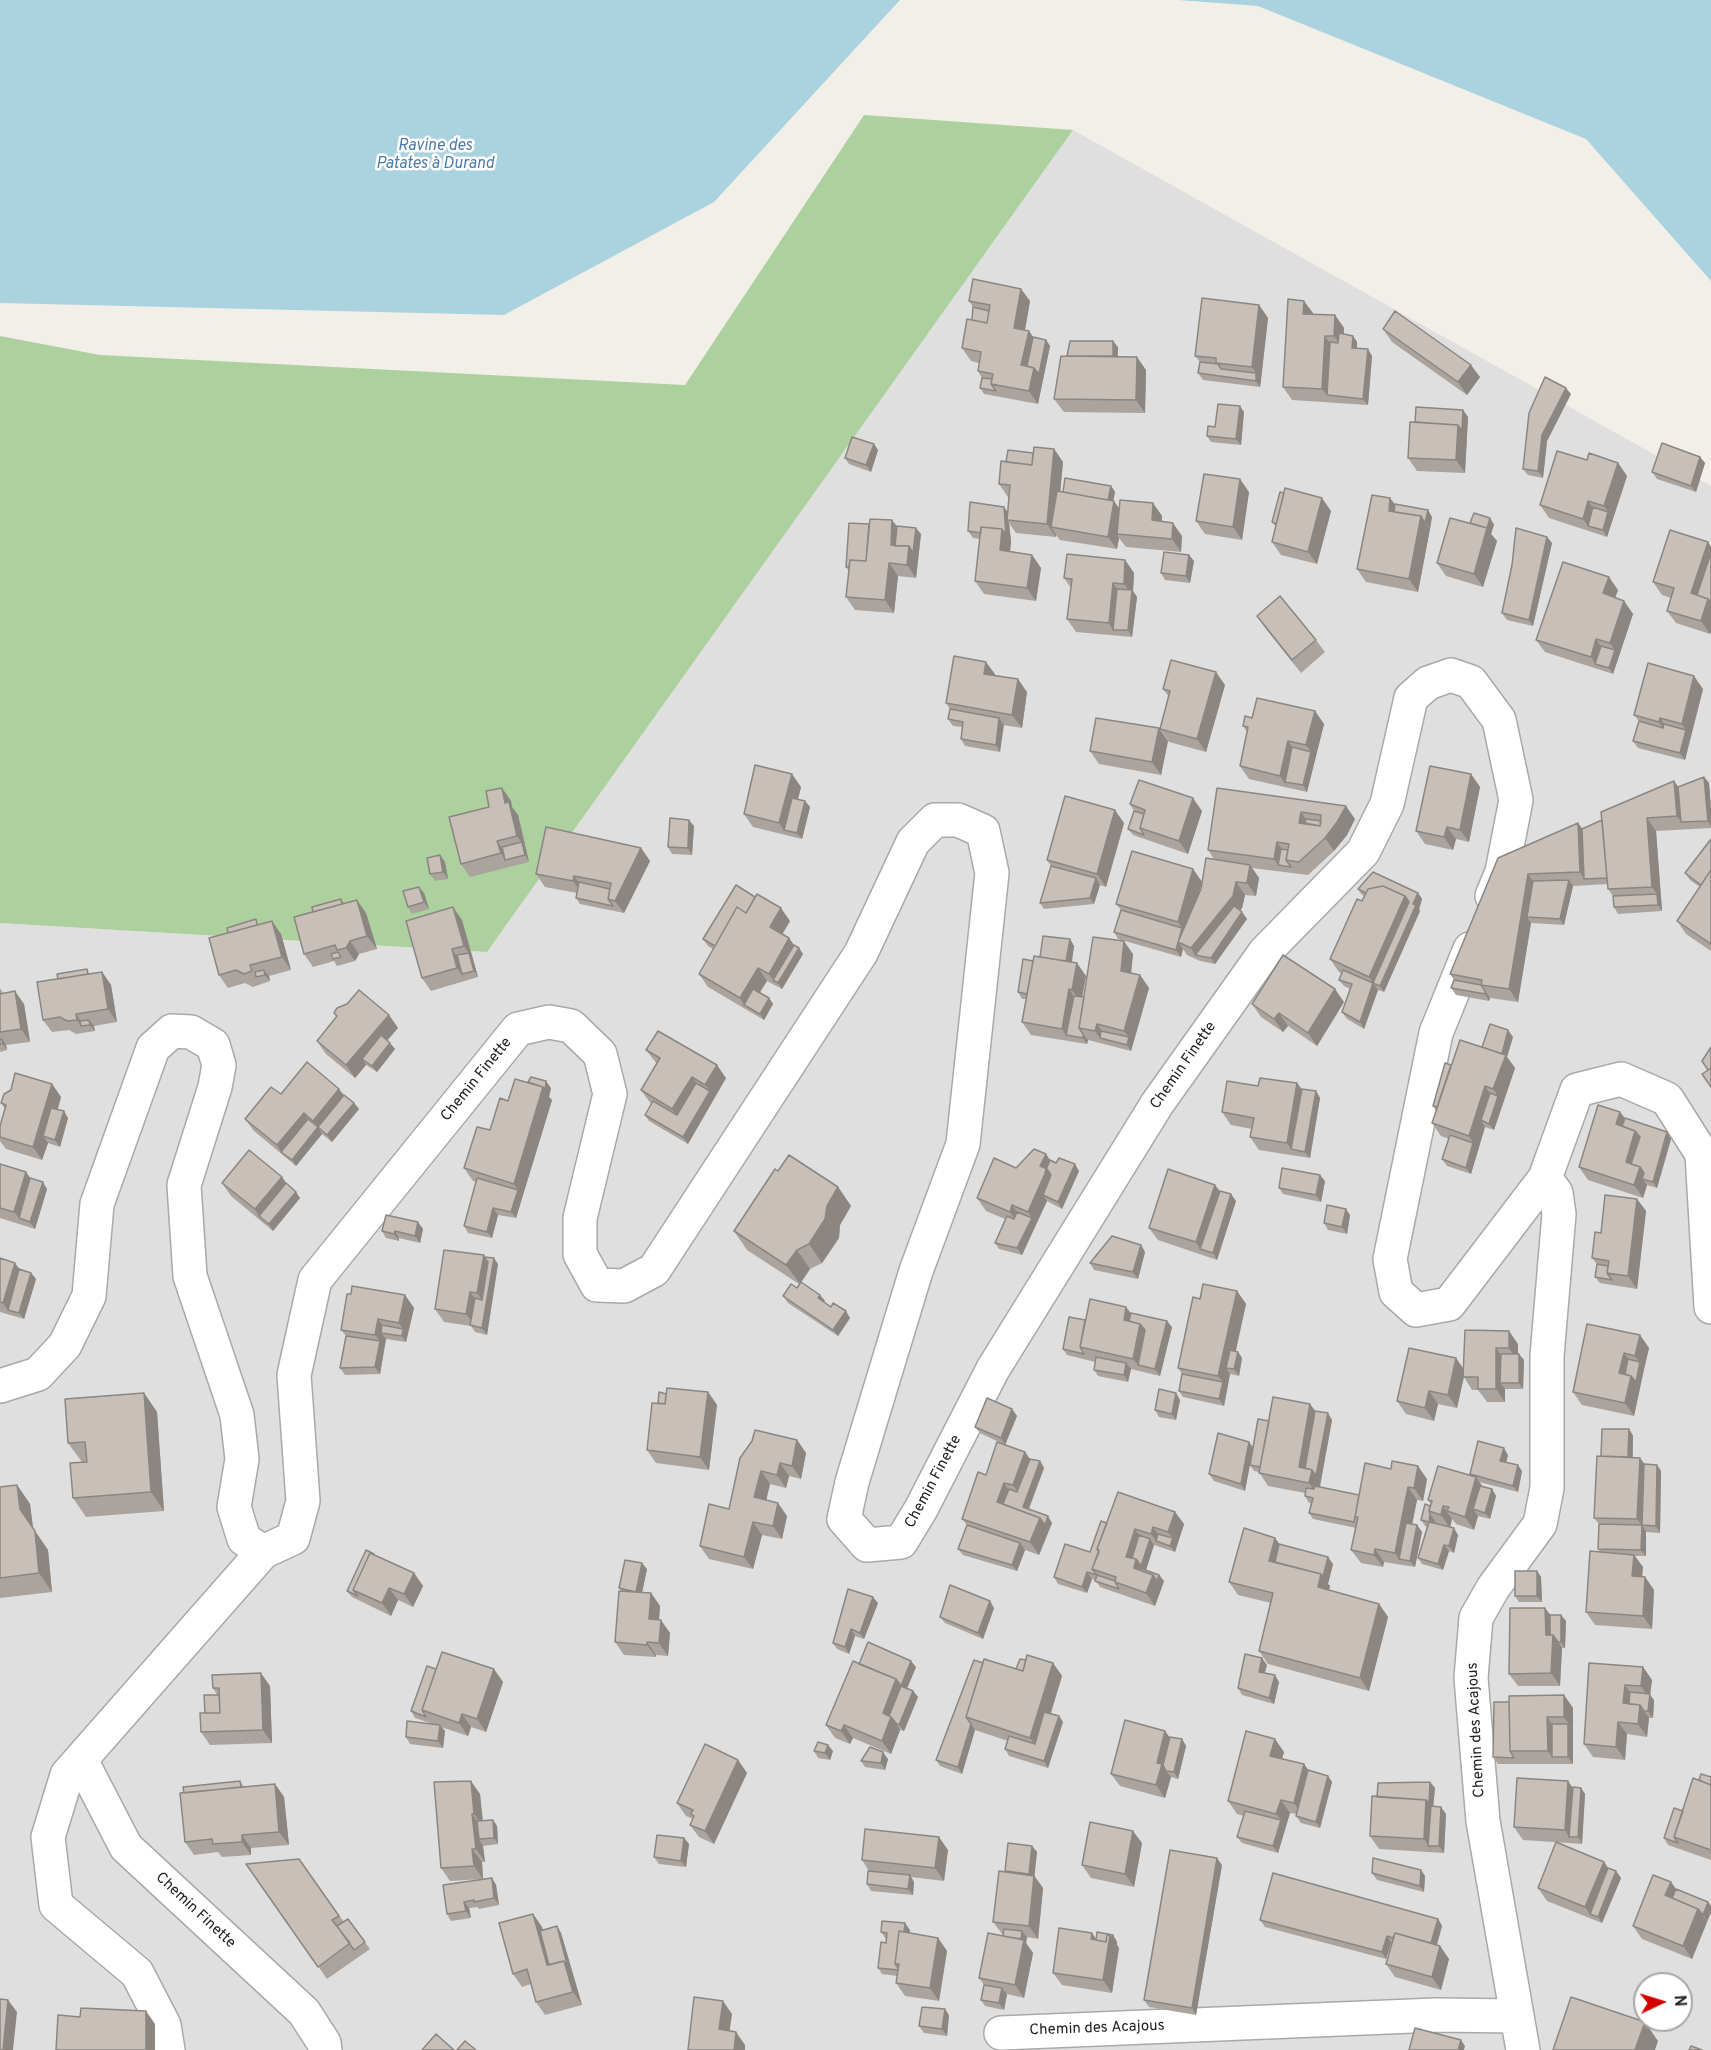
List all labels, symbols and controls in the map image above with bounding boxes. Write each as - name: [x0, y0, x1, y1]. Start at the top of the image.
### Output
- water label: Ravine des Patates à Durand: [376, 137, 494, 175]
- street label: Chemin Finette: [1147, 1019, 1221, 1113]
- street label: Chemin Finette: [438, 1034, 516, 1126]
- street label: Chemin Finette: [902, 1432, 966, 1532]
- street label: Chemin des Acajous: [1464, 1662, 1490, 1798]
- street label: Chemin Finette: [151, 1869, 239, 1953]
- north arrow: [1633, 1972, 1693, 2032]
- text: N: [1669, 1994, 1689, 2007]
- street label: Chemin des Acajous: [1029, 2018, 1165, 2040]

